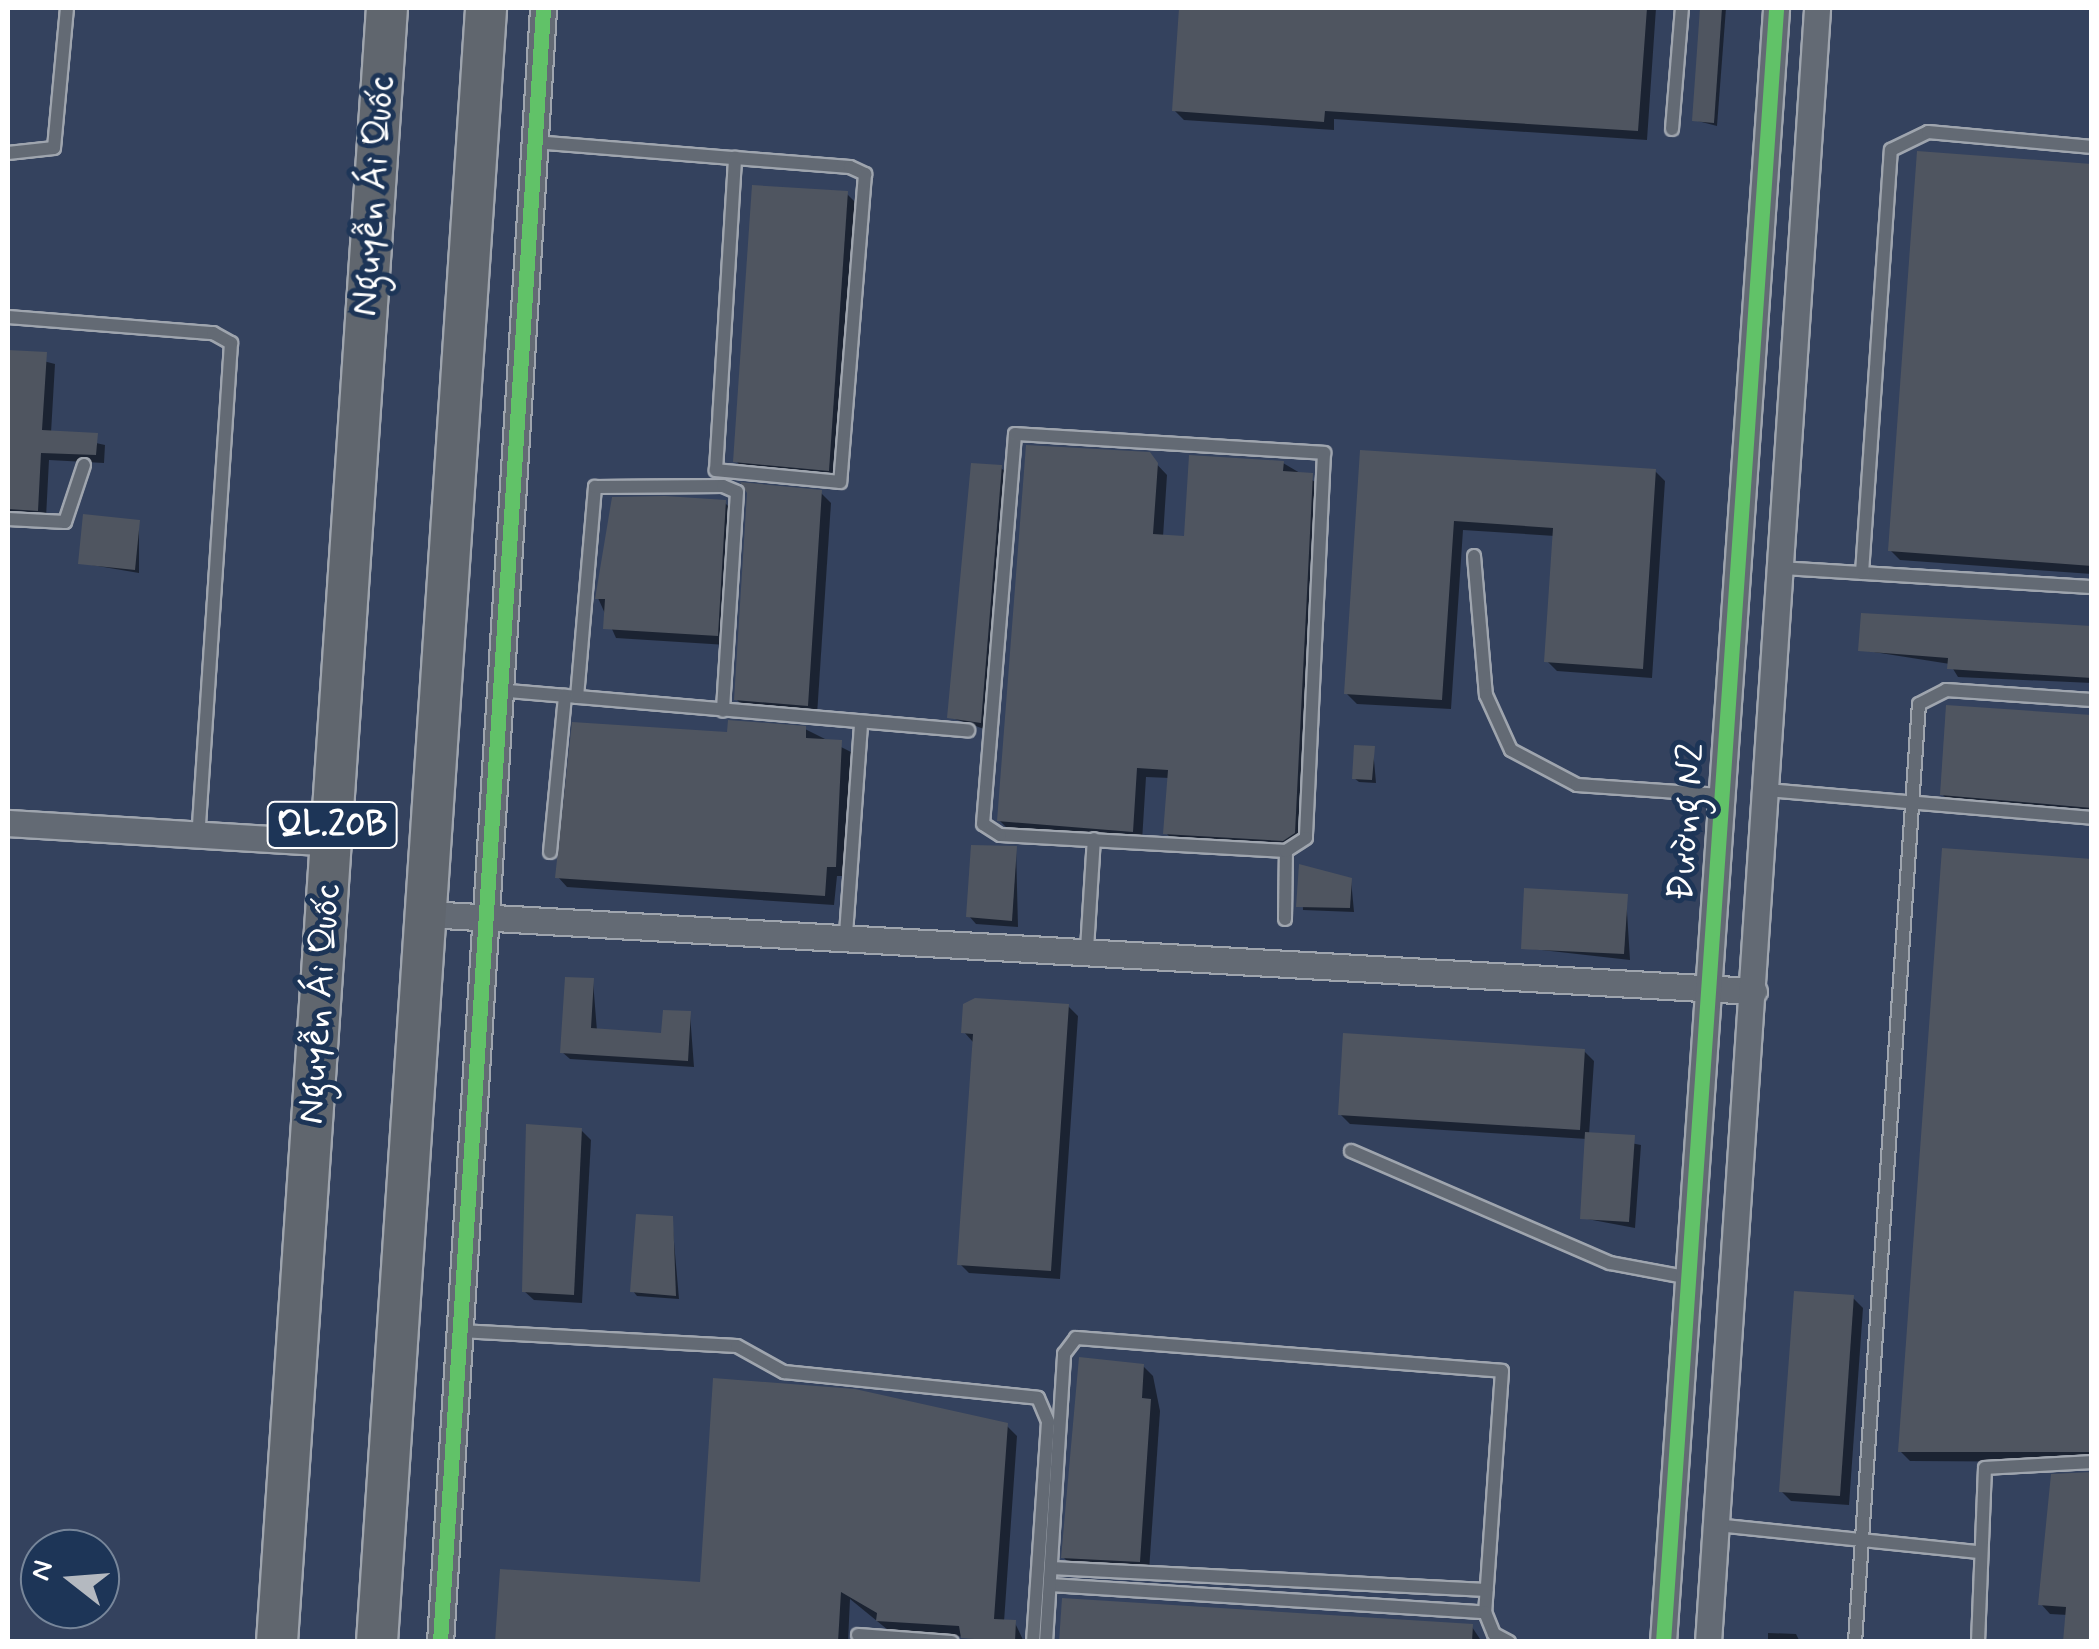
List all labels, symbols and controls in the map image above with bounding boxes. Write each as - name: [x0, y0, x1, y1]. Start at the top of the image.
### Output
- street label: Nguyễn Ái Quốc: [343, 71, 405, 321]
- street label: Đường N2: [1659, 741, 1715, 903]
- road number: QL.20B: [264, 795, 400, 855]
- street label: Nguyễn Ái Quốc: [289, 879, 351, 1129]
- north arrow: [20, 1529, 120, 1629]
- text: N: [22, 1556, 63, 1585]

